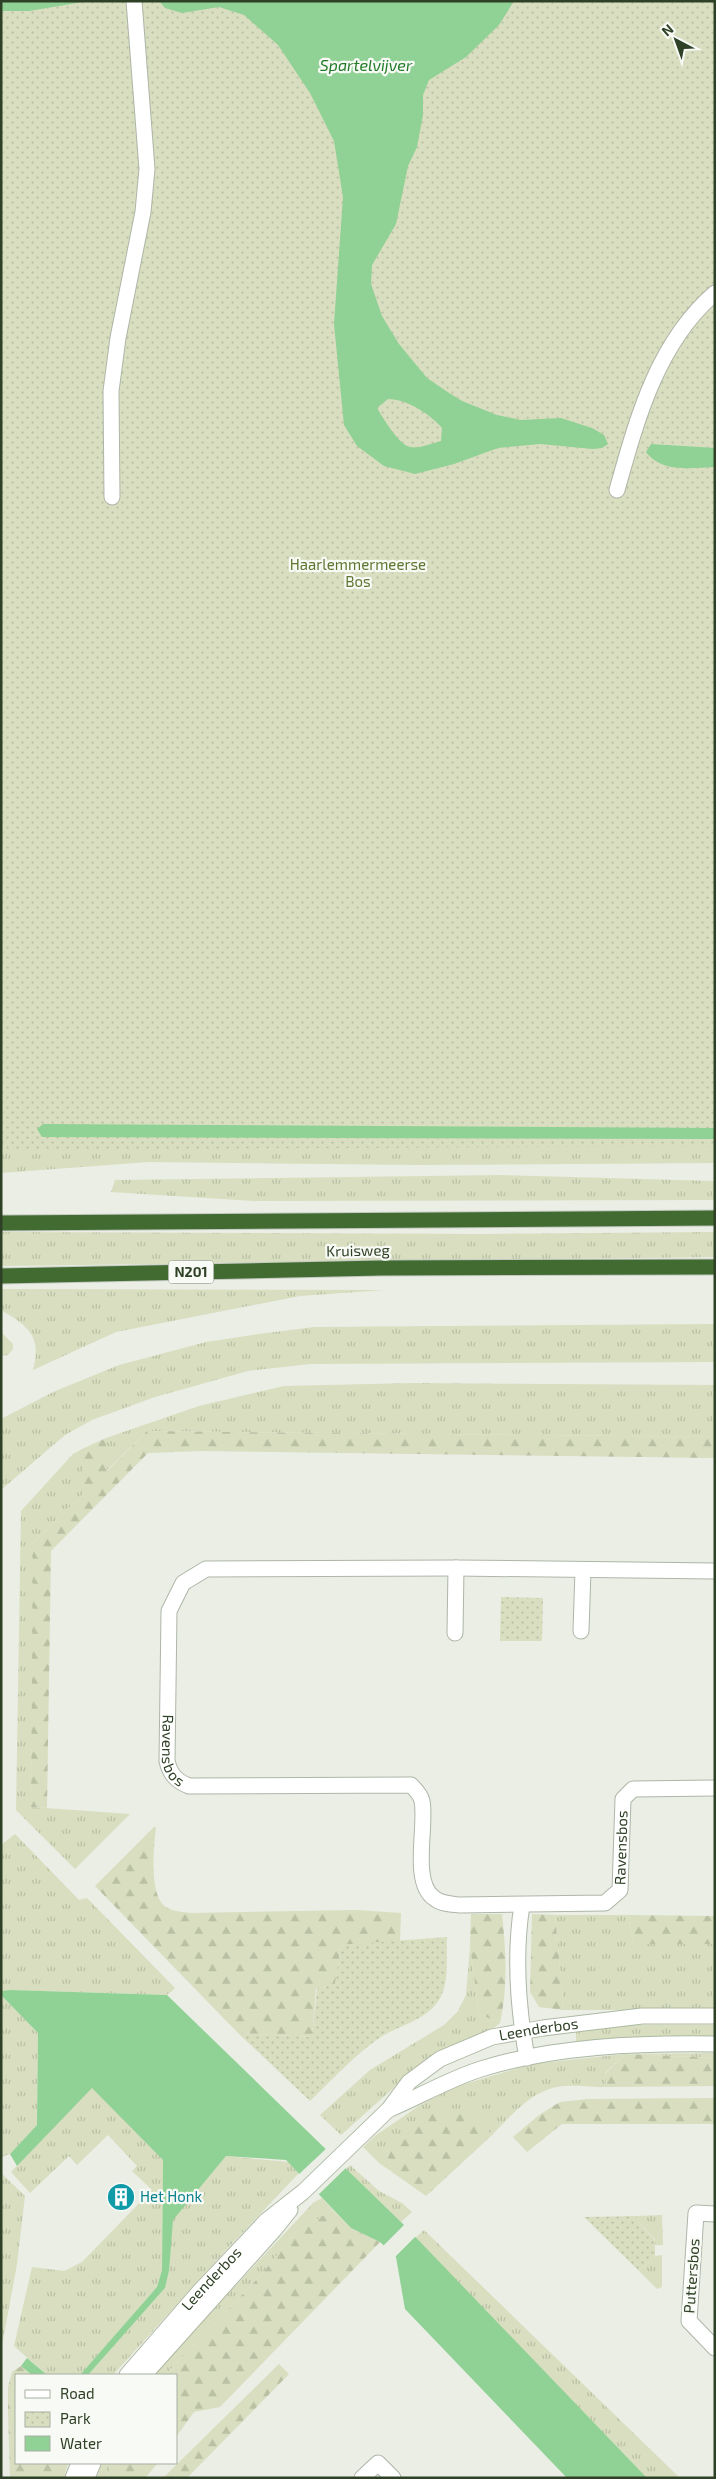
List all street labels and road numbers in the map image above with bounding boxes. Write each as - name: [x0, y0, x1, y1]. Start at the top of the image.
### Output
- street label: Kruisweg: [326, 1240, 391, 1260]
- road number: N201: [168, 1260, 214, 1284]
- street label: Ravensbos: [159, 1714, 188, 1790]
- street label: Ravensbos: [610, 1810, 631, 1885]
- street label: Leenderbos: [497, 2014, 579, 2044]
- street label: Puttersbos: [679, 2238, 703, 2314]
- street label: Leenderbos: [177, 2243, 245, 2314]

